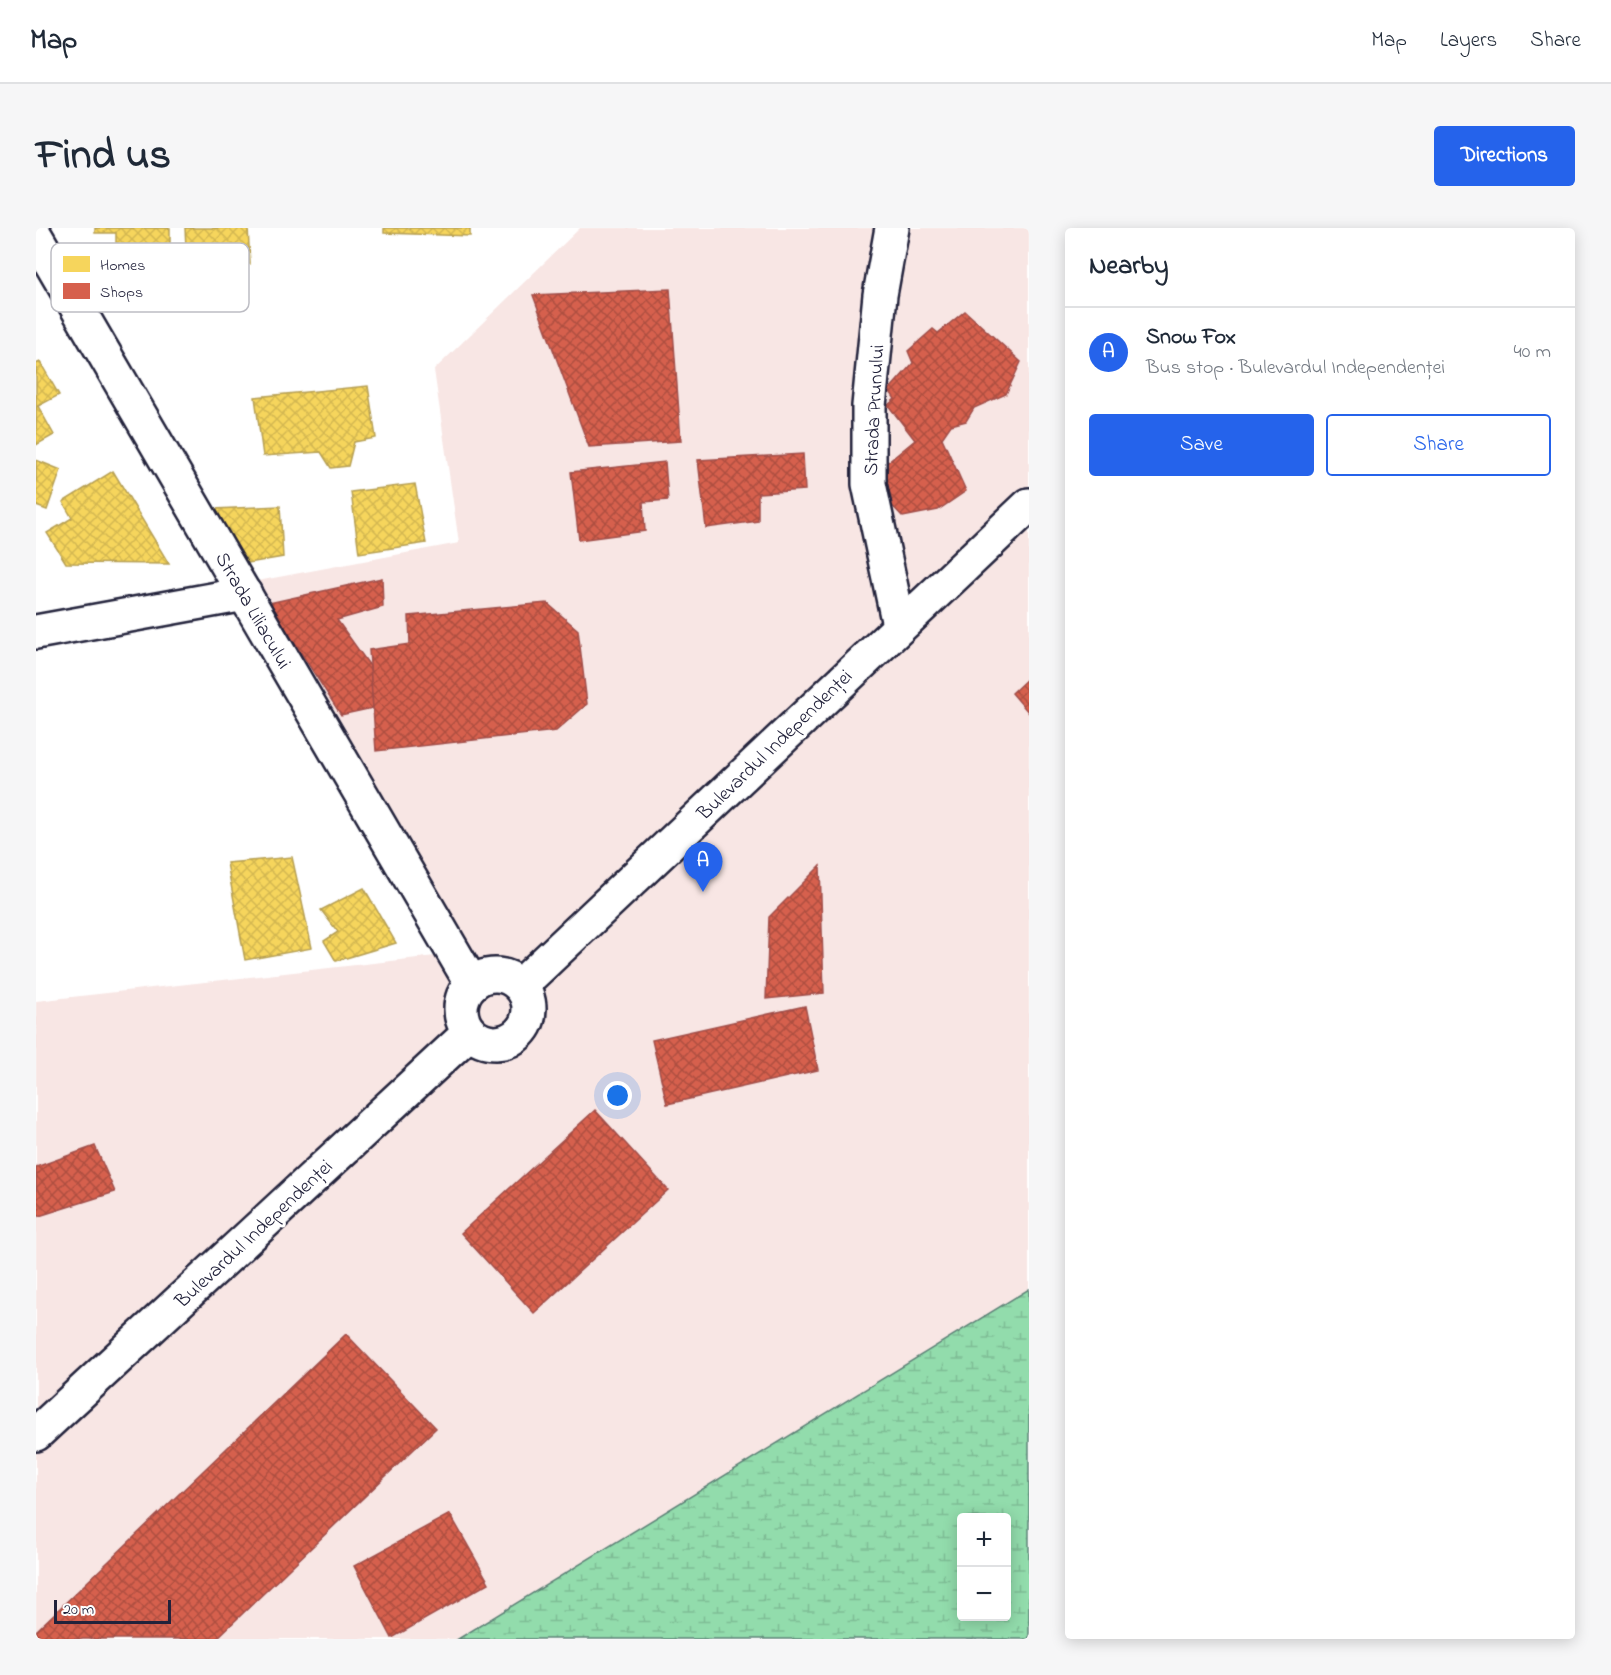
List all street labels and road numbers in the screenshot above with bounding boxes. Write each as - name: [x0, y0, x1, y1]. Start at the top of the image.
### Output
- street label: Strada Prunului: [858, 344, 893, 476]
- street label: Strada Liliacului: [207, 547, 297, 675]
- street label: Bulevardul Independenței: [691, 664, 860, 829]
- street label: Bulevardul Independenței: [169, 1154, 340, 1317]

